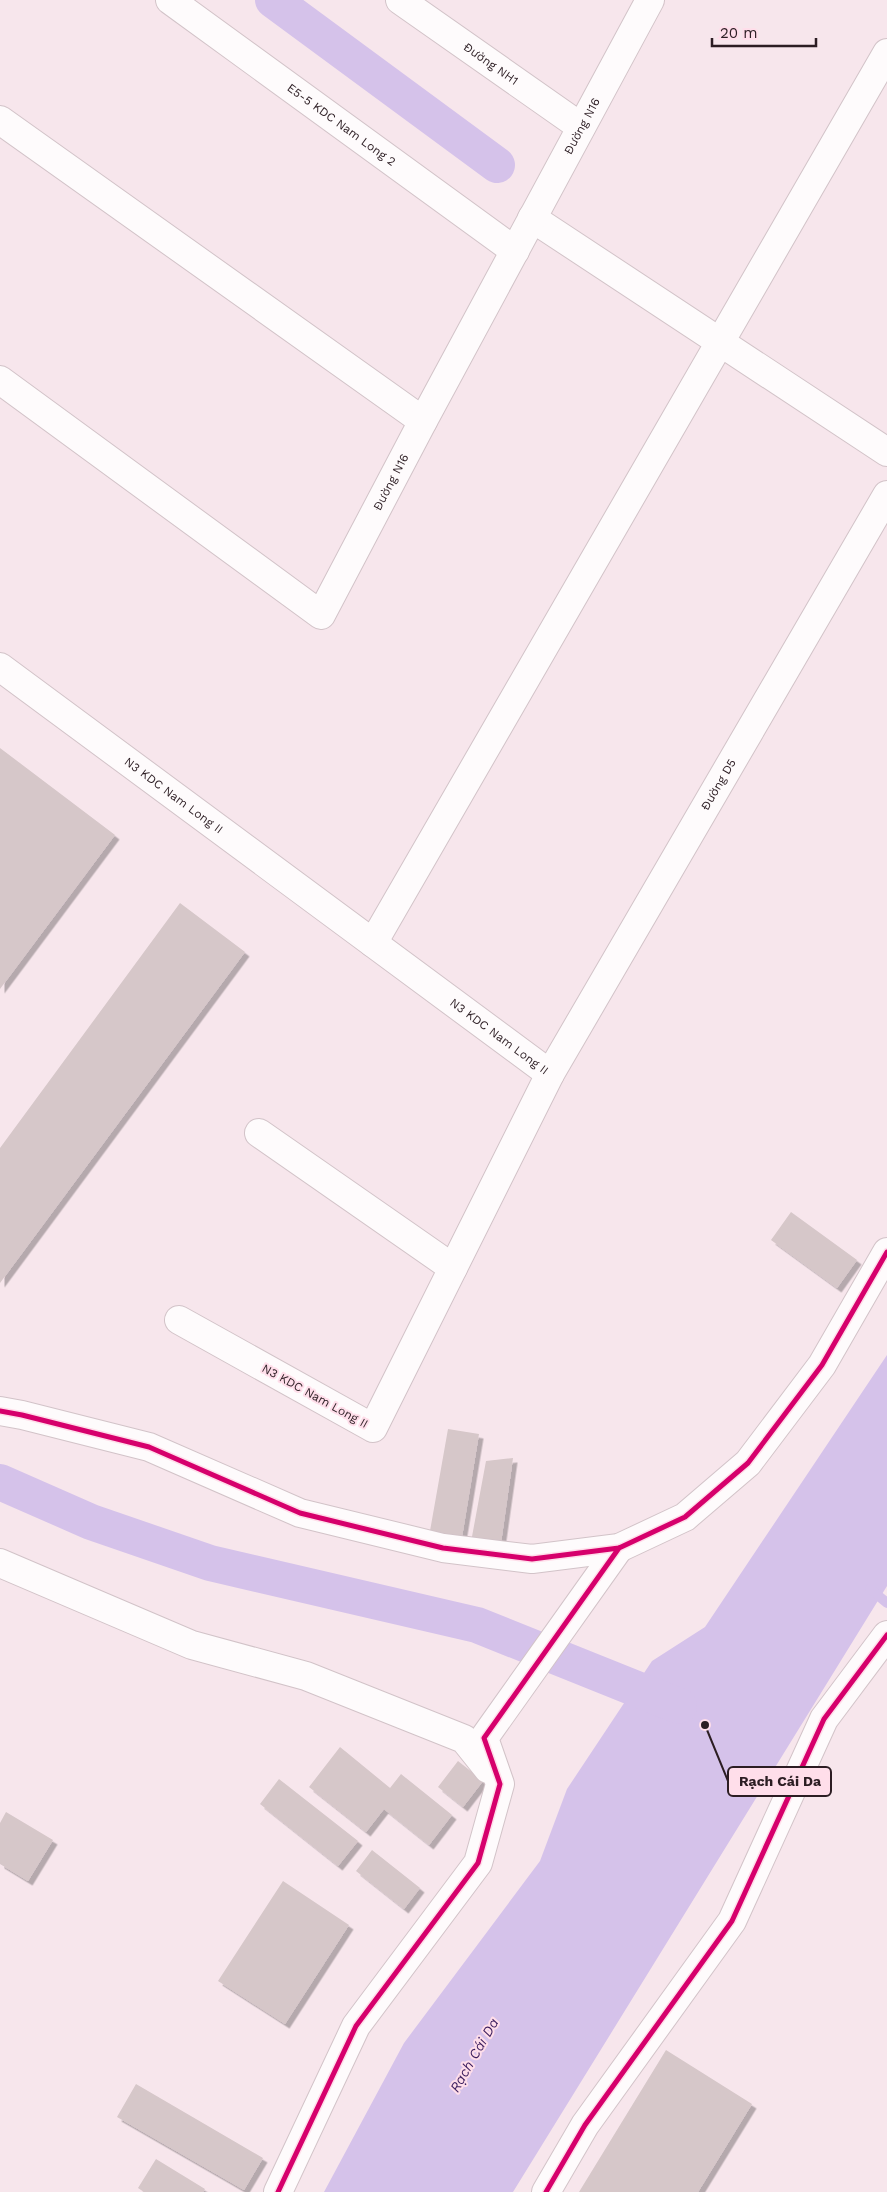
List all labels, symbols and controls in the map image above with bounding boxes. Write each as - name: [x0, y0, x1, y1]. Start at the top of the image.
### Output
- scale bar: [712, 15, 816, 47]
- text: 20 m: [720, 24, 758, 42]
- street label: Đường NH1: [461, 40, 521, 88]
- street label: E5-5 KDC Nam Long 2: [284, 81, 398, 169]
- street label: Đường N16: [561, 95, 603, 157]
- street label: Đường N16: [370, 451, 412, 513]
- street label: N3 KDC Nam Long II: [122, 754, 226, 837]
- street label: Đường D5: [698, 756, 739, 813]
- street label: N3 KDC Nam Long II: [447, 995, 551, 1077]
- street label: N3 KDC Nam Long II: [260, 1361, 370, 1431]
- callout: Rạch Cái Da: [728, 1767, 831, 1796]
- text: Rạch Cái Da: [739, 1773, 822, 1789]
- water label: Rạch Cái Da: [446, 2015, 502, 2095]

